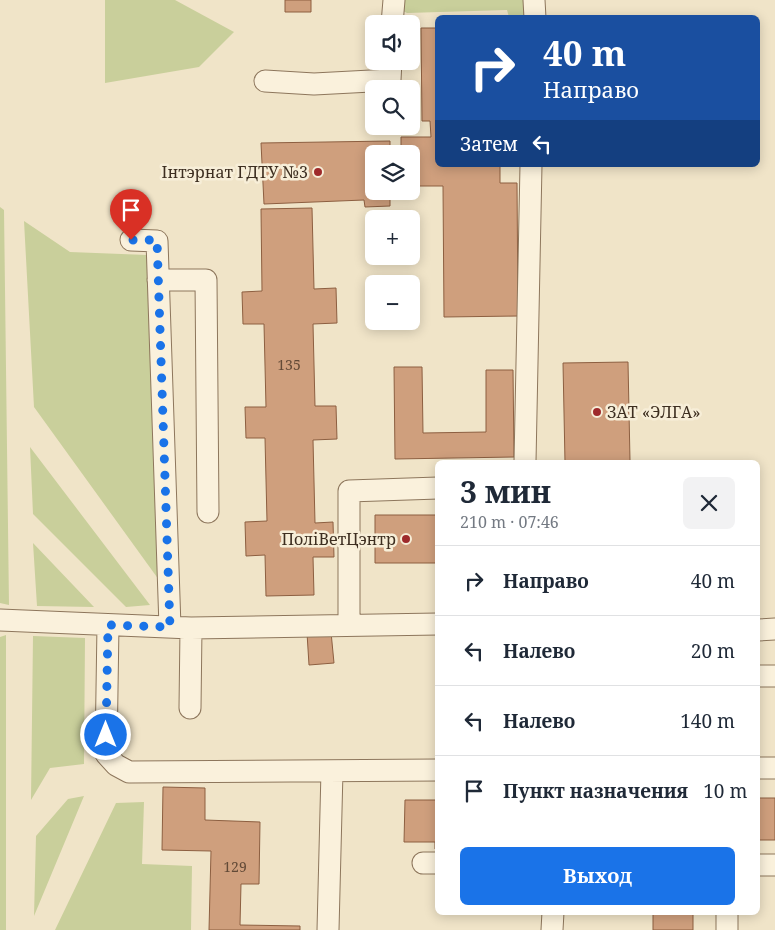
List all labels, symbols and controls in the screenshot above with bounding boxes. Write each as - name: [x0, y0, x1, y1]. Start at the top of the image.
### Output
- map controls: [365, 15, 420, 330]
- button: sound: [365, 15, 420, 70]
- text: 40 m: [543, 29, 626, 76]
- icon: right: [460, 35, 525, 100]
- text: Направо: [543, 74, 639, 104]
- button: search: [365, 80, 420, 135]
- icon: left: [528, 130, 556, 158]
- text: Затем: [460, 131, 518, 157]
- button: layers: [365, 145, 420, 200]
- place label: Інтэрнат ГДТУ №3: [162, 161, 308, 183]
- marker: Інтэрнат ГДТУ №3: [312, 166, 324, 178]
- pin: [110, 189, 152, 240]
- icon: arrive: [117, 196, 145, 224]
- button: +: [365, 210, 420, 265]
- button: −: [365, 275, 420, 330]
- house number: 135: [277, 355, 301, 374]
- place label: ЗАТ «ЭЛГА»: [607, 401, 700, 423]
- marker: ЗАТ «ЭЛГА»: [591, 406, 603, 418]
- text: 3 мин: [460, 471, 551, 512]
- button: close: [683, 477, 735, 529]
- text: 210 m · 07:46: [460, 511, 559, 533]
- place label: ПоліВетЦэнтр: [281, 528, 396, 550]
- marker: ПоліВетЦэнтр: [400, 533, 412, 545]
- icon: right: [460, 567, 488, 595]
- text: Направо: [503, 568, 589, 594]
- text: 40 m: [691, 568, 735, 594]
- icon: left: [460, 637, 488, 665]
- text: Налево: [503, 638, 575, 664]
- text: 20 m: [691, 638, 735, 664]
- icon: left: [460, 707, 488, 735]
- position arrow: [79, 708, 131, 760]
- text: Налево: [503, 708, 575, 734]
- text: 140 m: [680, 708, 735, 734]
- icon: arrive: [460, 777, 488, 805]
- text: Пункт назначения: [503, 778, 688, 804]
- text: 10 m: [703, 778, 747, 804]
- button: Выход: [460, 847, 735, 905]
- house number: 129: [223, 857, 247, 876]

